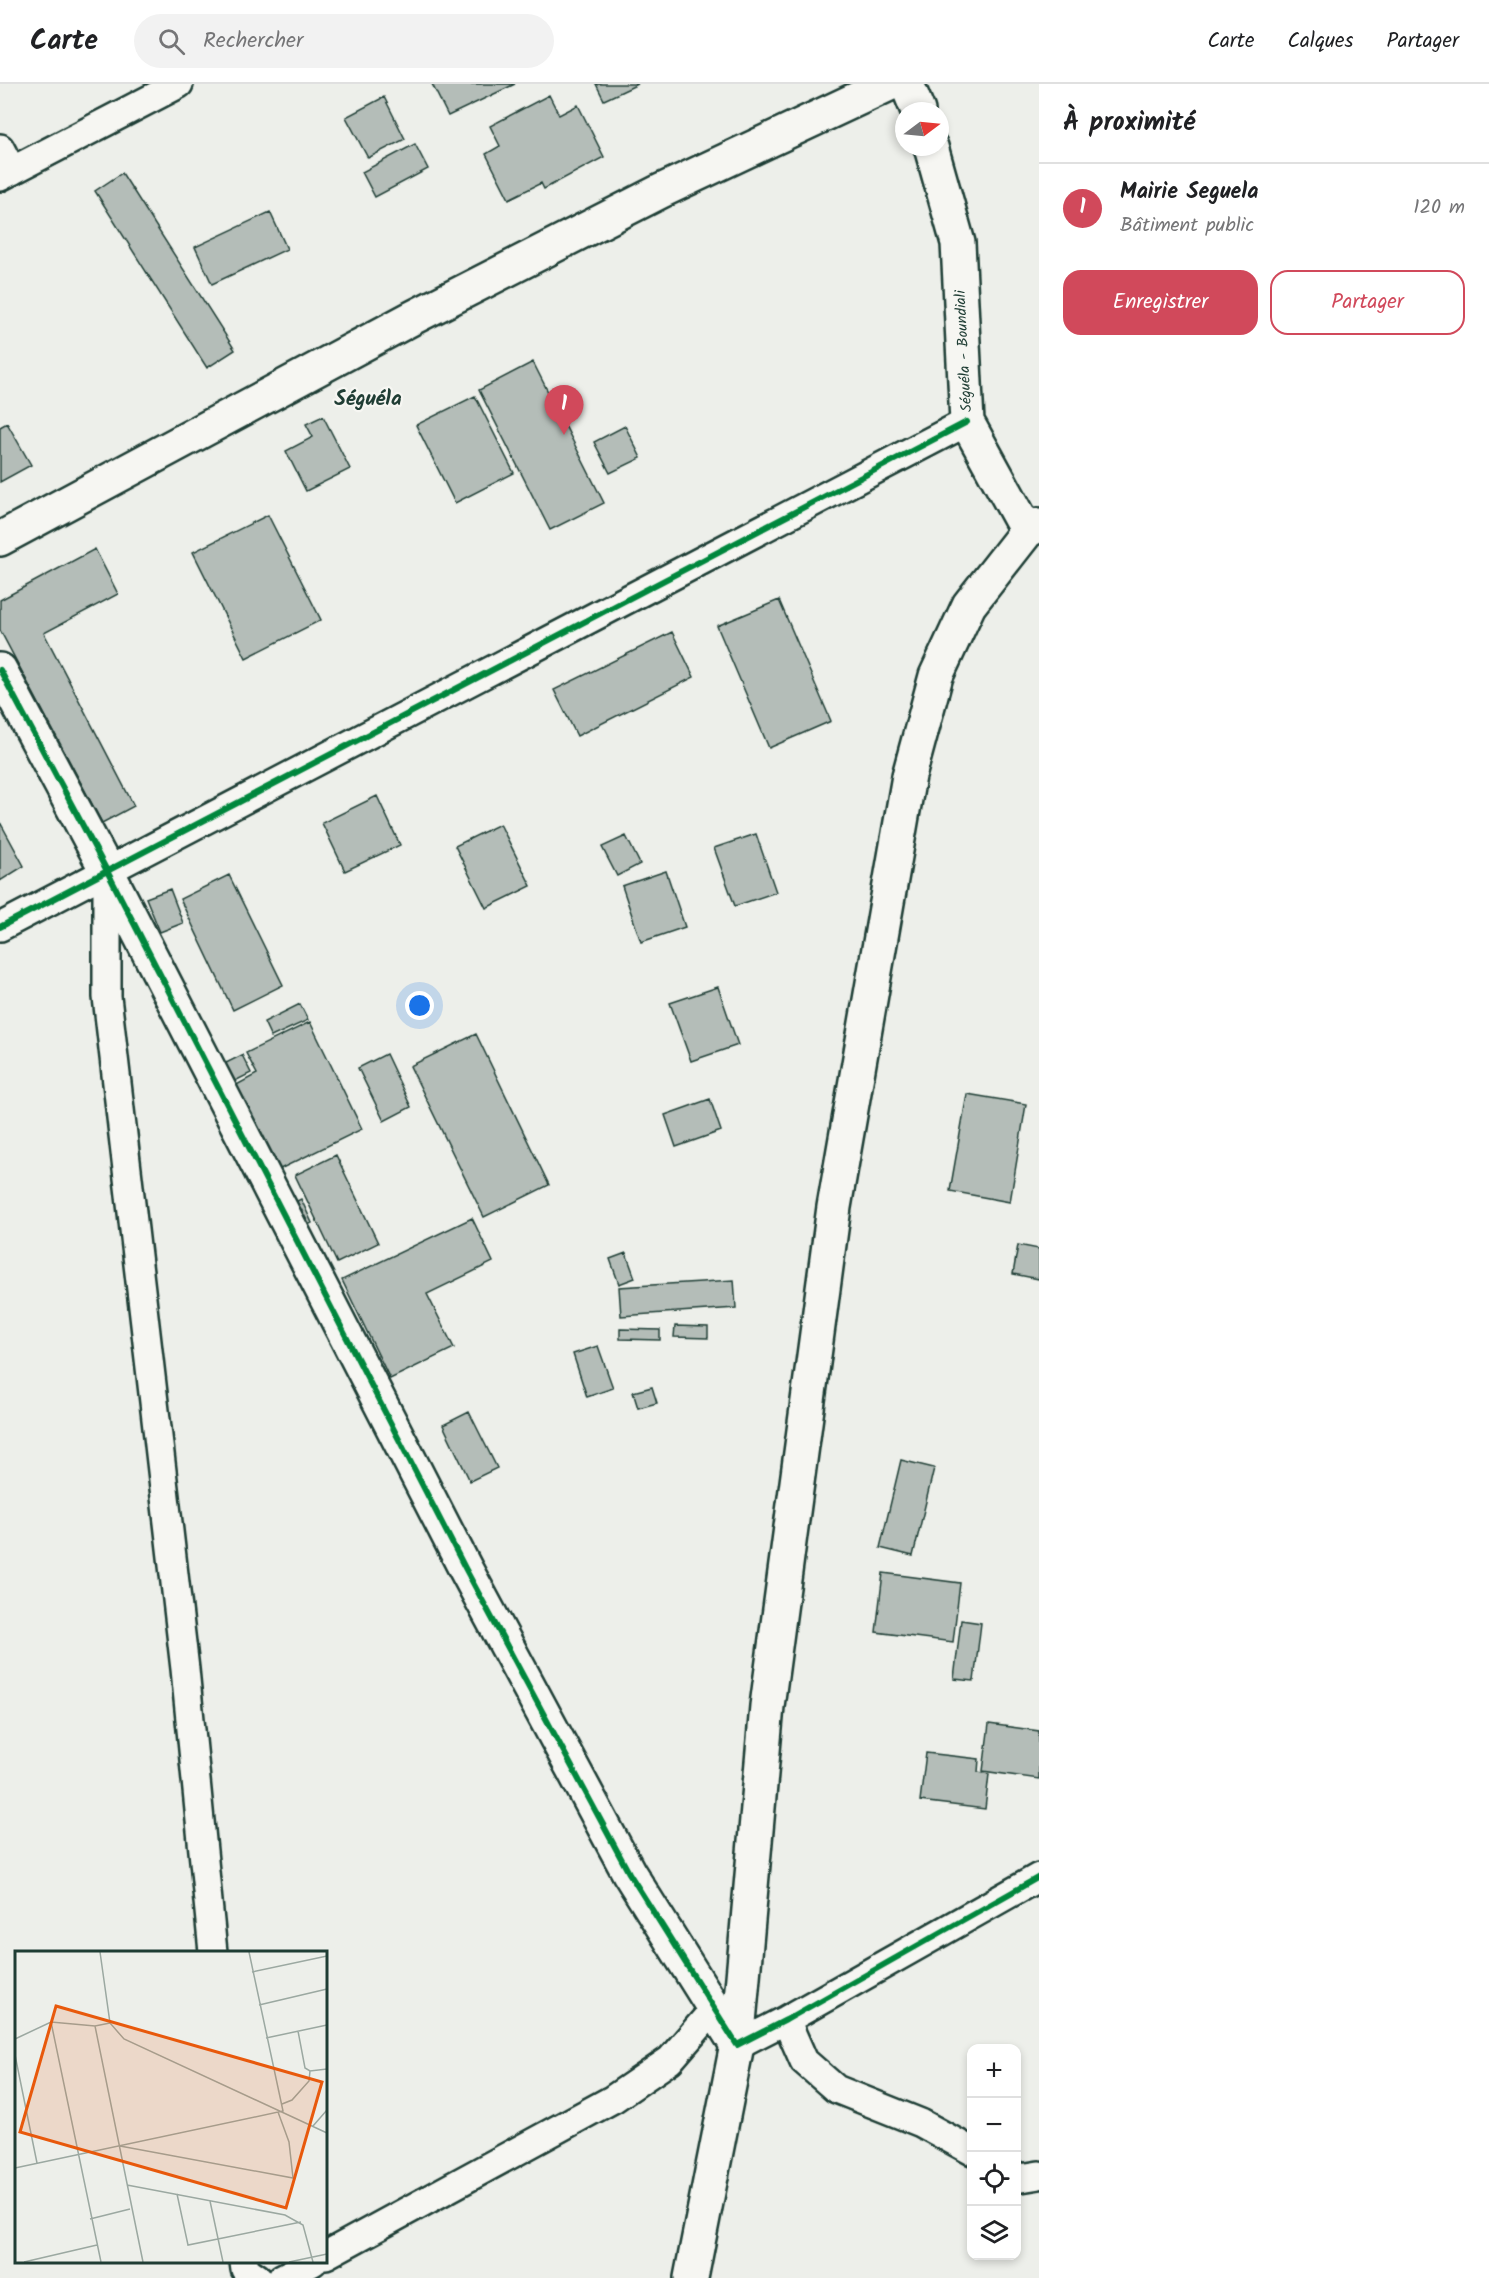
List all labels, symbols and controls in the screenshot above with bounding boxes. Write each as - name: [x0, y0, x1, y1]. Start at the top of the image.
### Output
- search box: [134, 14, 554, 68]
- text: Carte: [30, 19, 98, 64]
- text: Rechercher: [203, 24, 303, 59]
- icon: search: [155, 25, 188, 58]
- text: Carte: [1207, 25, 1254, 58]
- text: Calques: [1287, 25, 1353, 58]
- text: Partager: [1386, 25, 1459, 58]
- north arrow: [895, 102, 949, 156]
- text: À proximité: [1063, 102, 1195, 144]
- text: Mairie Seguela: [1120, 175, 1258, 210]
- text: 1: [1079, 192, 1086, 224]
- text: 120 m: [1413, 192, 1465, 224]
- text: Bâtiment public: [1120, 210, 1254, 242]
- button: Enregistrer: [1063, 270, 1258, 335]
- button: Partager: [1270, 270, 1465, 335]
- street label: Séguéla - Boundiali: [949, 288, 979, 413]
- district label: Séguéla: [334, 383, 402, 416]
- pin: 1: [544, 386, 584, 435]
- your location: [405, 991, 434, 1020]
- inset map: [15, 1951, 327, 2263]
- map controls: [967, 2044, 1021, 2260]
- button: +: [967, 2044, 1021, 2098]
- button: −: [967, 2098, 1021, 2152]
- button: locate: [967, 2152, 1021, 2206]
- button: layers: [967, 2206, 1021, 2260]

